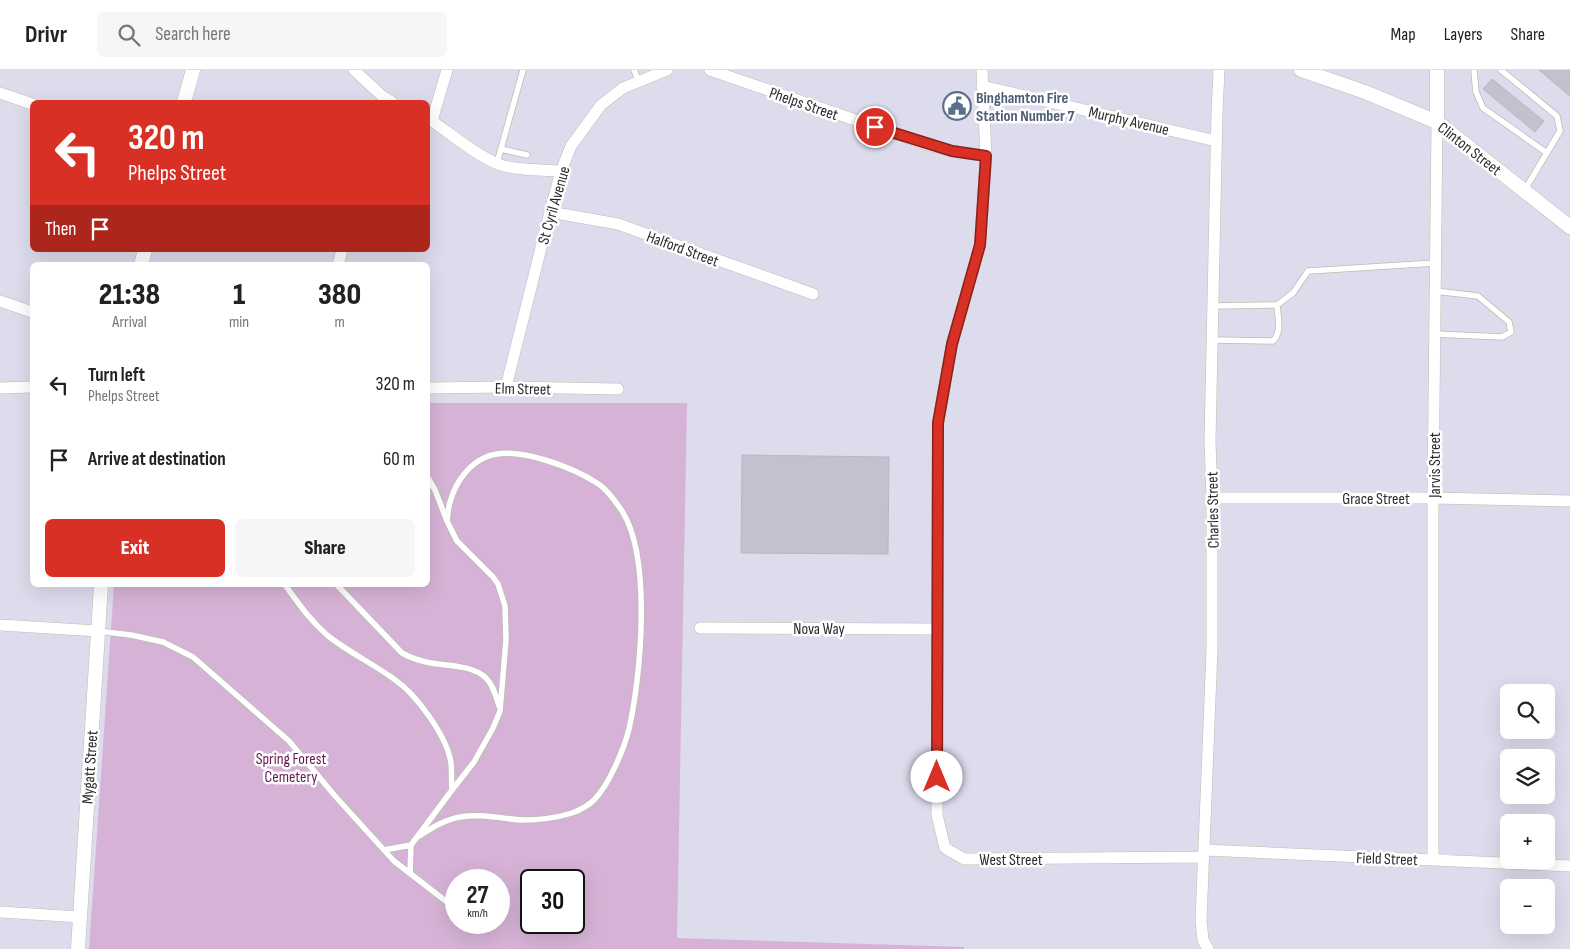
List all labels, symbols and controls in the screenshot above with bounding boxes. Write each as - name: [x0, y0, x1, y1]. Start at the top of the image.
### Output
- search box: [97, 12, 447, 57]
- text: Drivr: [25, 20, 67, 49]
- icon: search: [115, 21, 143, 49]
- text: Search here: [155, 23, 231, 46]
- text: Map: [1391, 24, 1416, 45]
- text: Layers: [1444, 24, 1483, 45]
- text: Share: [1511, 24, 1545, 45]
- street label: Phelps Street: [767, 84, 841, 125]
- place label: Binghamton Fire Station Number 7: [976, 89, 1075, 126]
- public building icon: Binghamton Fire Station Number 7: [942, 91, 972, 121]
- street label: Murphy Avenue: [1087, 103, 1171, 140]
- pin: [854, 106, 896, 148]
- icon: arrive: [861, 113, 889, 141]
- text: 320 m: [128, 117, 204, 160]
- street label: Clinton Street: [1433, 118, 1505, 180]
- icon: left: [45, 120, 110, 185]
- text: Phelps Street: [128, 160, 227, 187]
- street label: St Cyril Avenue: [534, 164, 575, 247]
- icon: arrive: [86, 215, 114, 243]
- text: Then: [45, 218, 76, 241]
- street label: Halford Street: [644, 228, 721, 271]
- text: 21:38: [99, 277, 160, 313]
- text: 1: [233, 277, 245, 313]
- text: 380: [318, 277, 361, 313]
- text: Arrival: [112, 313, 147, 332]
- text: min: [229, 313, 249, 332]
- text: m: [334, 313, 345, 332]
- text: Turn left: [88, 364, 145, 387]
- icon: left: [45, 371, 73, 399]
- text: 320 m: [375, 373, 415, 396]
- street label: Elm Street: [495, 380, 551, 399]
- text: Phelps Street: [88, 387, 160, 406]
- street label: Jarvis Street: [1426, 432, 1445, 499]
- icon: arrive: [45, 446, 73, 474]
- text: Arrive at destination: [88, 448, 226, 471]
- text: 60 m: [383, 448, 415, 471]
- street label: Charles Street: [1203, 471, 1224, 549]
- street label: Grace Street: [1342, 490, 1410, 509]
- button: Exit: [45, 519, 225, 577]
- button: Share: [235, 519, 415, 577]
- street label: Nova Way: [793, 620, 845, 639]
- map controls: [1500, 684, 1555, 934]
- button: search: [1500, 684, 1555, 739]
- street label: Mygatt Street: [78, 730, 103, 805]
- button: layers: [1500, 749, 1555, 804]
- park label: Spring Forest Cemetery: [256, 750, 326, 787]
- position arrow: [910, 750, 962, 802]
- button: +: [1500, 814, 1555, 869]
- street label: Field Street: [1356, 849, 1418, 870]
- street label: West Street: [979, 851, 1043, 870]
- speed limit sign: 30: [520, 869, 585, 934]
- button: −: [1500, 879, 1555, 934]
- text: 27: [467, 880, 488, 911]
- text: km/h: [467, 906, 488, 921]

